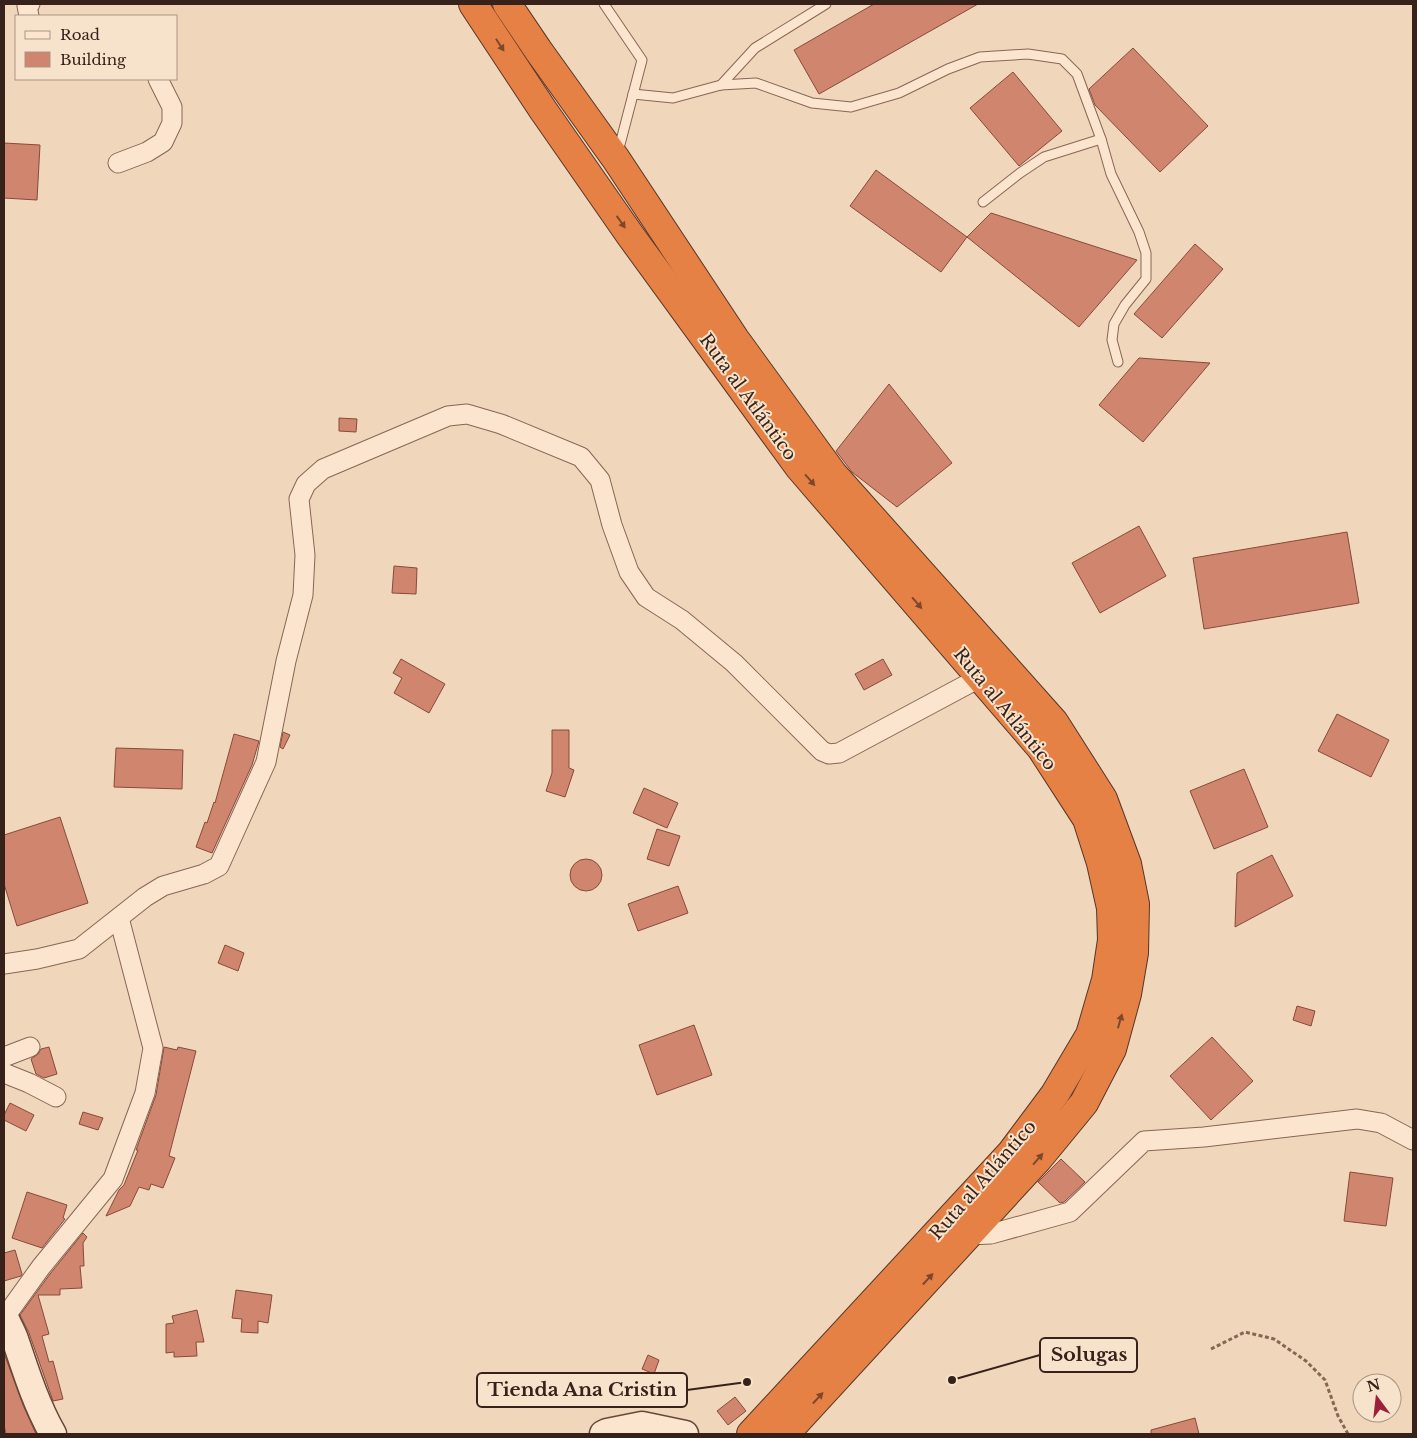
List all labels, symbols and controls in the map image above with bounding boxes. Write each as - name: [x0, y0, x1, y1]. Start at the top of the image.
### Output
- legend: [15, 15, 178, 80]
- text: Road: [60, 25, 100, 44]
- one-way arrow: [495, 38, 505, 51]
- text: Building: [60, 50, 127, 69]
- one-way arrow: [616, 215, 626, 229]
- street label: Ruta al Atlántico: [695, 329, 801, 465]
- one-way arrow: [805, 473, 816, 486]
- one-way arrow: [911, 596, 923, 608]
- street label: Ruta al Atlántico: [949, 643, 1061, 775]
- one-way arrow: [1116, 1013, 1124, 1028]
- street label: Ruta al Atlántico: [925, 1116, 1041, 1244]
- one-way arrow: [1032, 1153, 1044, 1165]
- one-way arrow: [923, 1272, 934, 1285]
- callout: Solugas: [1040, 1338, 1137, 1372]
- text: Solugas: [1051, 1343, 1127, 1366]
- callout: Tienda Ana Cristin: [477, 1373, 687, 1407]
- north arrow: [1352, 1373, 1402, 1423]
- text: N: [1365, 1375, 1382, 1396]
- text: Tienda Ana Cristin: [487, 1378, 677, 1401]
- one-way arrow: [812, 1393, 824, 1405]

